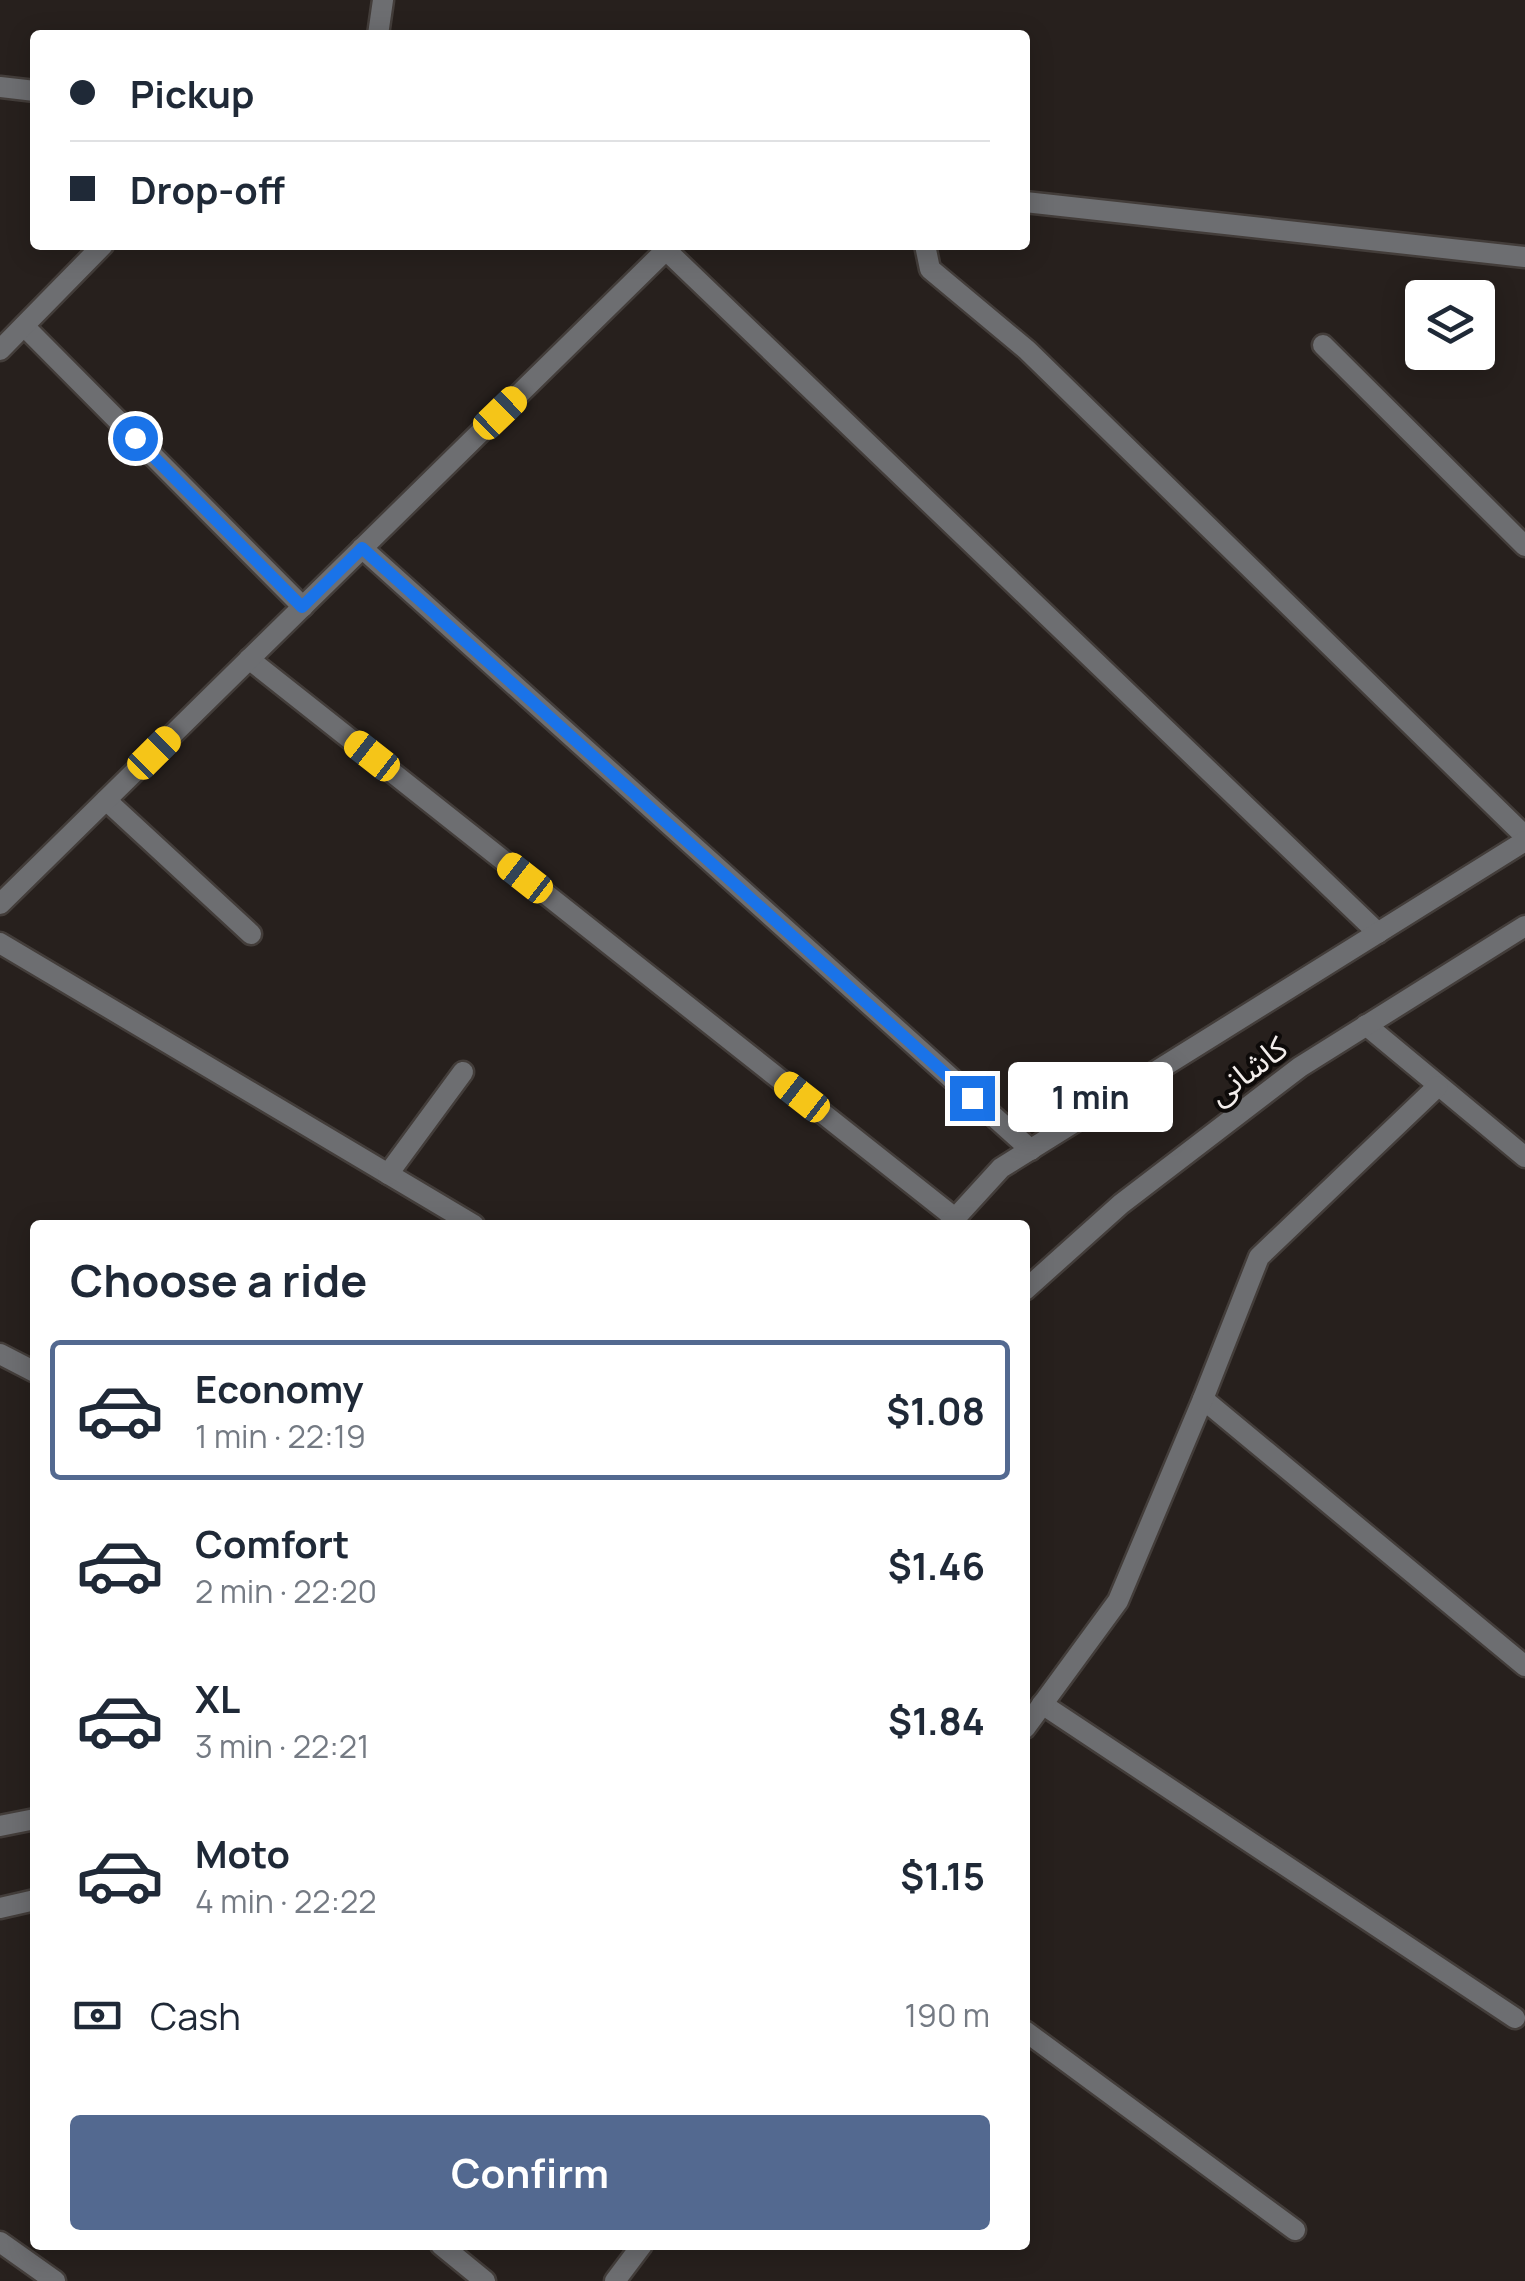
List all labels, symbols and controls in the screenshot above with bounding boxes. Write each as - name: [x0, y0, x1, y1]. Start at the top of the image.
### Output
- text: Pickup: [130, 67, 254, 119]
- text: Drop-off: [130, 163, 285, 215]
- map controls: [1405, 280, 1495, 370]
- button: layers: [1405, 280, 1495, 370]
- car: [468, 381, 532, 445]
- route start: [113, 416, 158, 461]
- car: [122, 721, 186, 785]
- car: [339, 726, 405, 786]
- car: [492, 848, 558, 908]
- street label: کاشانی: [1198, 1025, 1296, 1114]
- callout: 1 min: [1007, 1063, 1172, 1133]
- car: [769, 1067, 835, 1127]
- text: 1 min: [1051, 1075, 1130, 1119]
- route end: [950, 1076, 995, 1121]
- text: Choose a ride: [70, 1249, 367, 1311]
- text: Economy: [195, 1362, 364, 1414]
- icon: car: [75, 1365, 165, 1455]
- text: $1.08: [886, 1384, 985, 1436]
- text: 1 min · 22:19: [195, 1414, 366, 1458]
- text: Comfort: [195, 1517, 349, 1569]
- icon: car: [75, 1520, 165, 1610]
- text: $1.46: [888, 1539, 985, 1591]
- text: 2 min · 22:20: [195, 1569, 377, 1613]
- text: XL: [195, 1672, 240, 1724]
- icon: car: [75, 1675, 165, 1765]
- text: $1.84: [888, 1694, 985, 1746]
- text: 3 min · 22:21: [195, 1724, 370, 1768]
- text: Moto: [195, 1827, 290, 1879]
- icon: car: [75, 1830, 165, 1920]
- text: $1.15: [900, 1849, 985, 1901]
- text: 4 min · 22:22: [195, 1879, 376, 1923]
- icon: cash: [70, 1988, 125, 2043]
- text: Cash: [150, 1989, 241, 2041]
- text: 190 m: [905, 1993, 990, 2037]
- button: Confirm: [70, 2115, 990, 2230]

